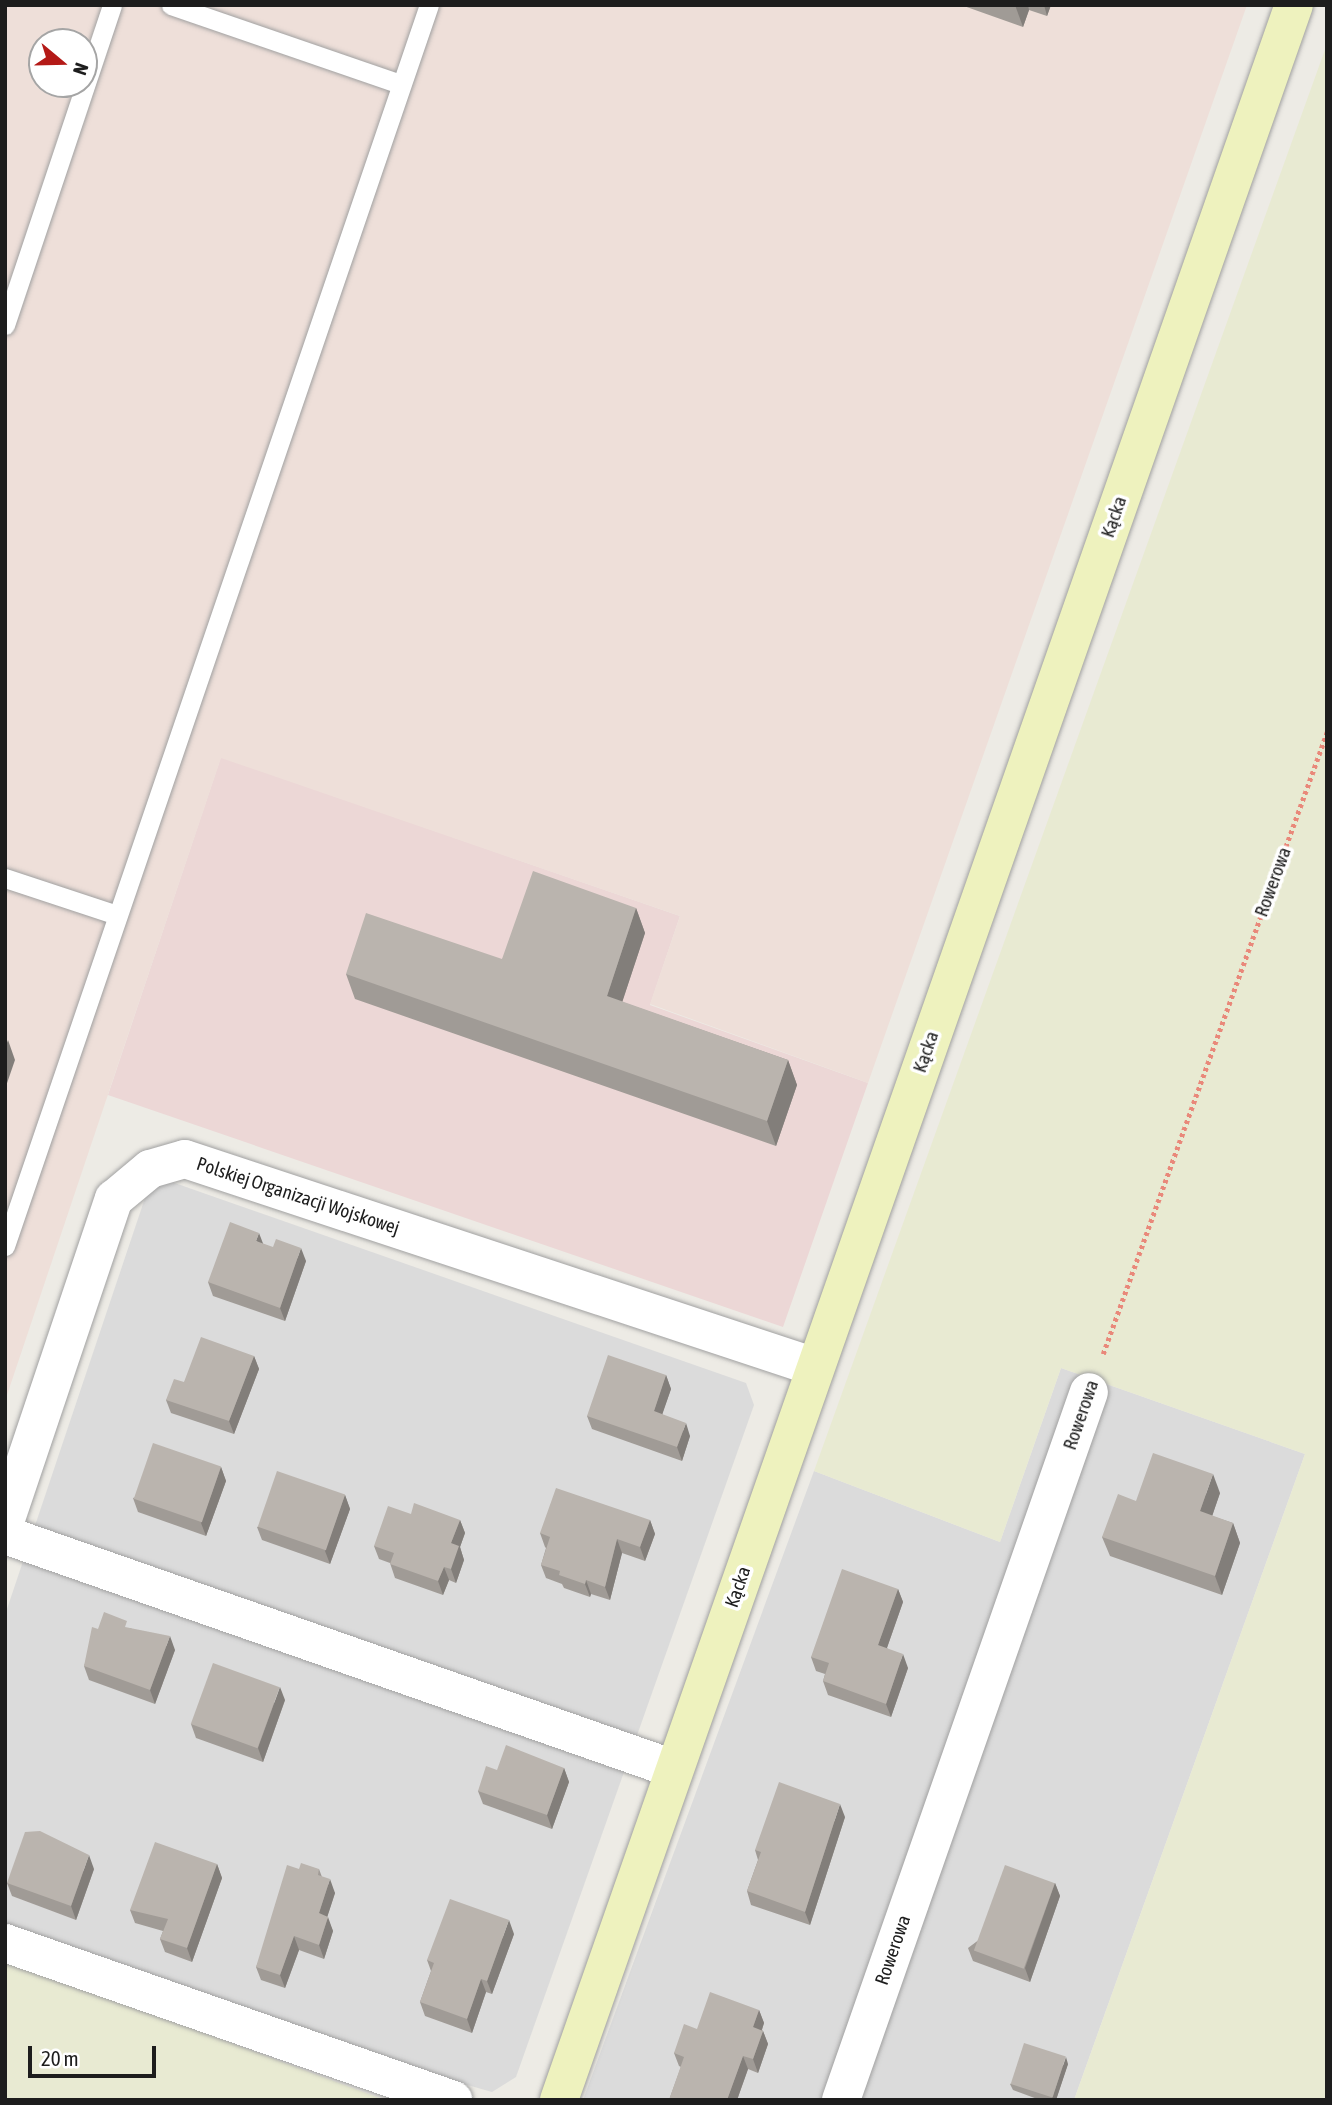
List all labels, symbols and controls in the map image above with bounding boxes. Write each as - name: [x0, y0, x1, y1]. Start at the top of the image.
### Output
- north arrow: [28, 28, 98, 98]
- text: N: [69, 60, 93, 78]
- street label: Kącka: [1096, 493, 1132, 541]
- street label: Rowerowa: [1250, 844, 1296, 920]
- street label: Kącka: [908, 1028, 944, 1076]
- street label: Polskiej Organizacji Wojskowej: [194, 1152, 402, 1240]
- street label: Rowerowa: [1058, 1377, 1104, 1453]
- street label: Kącka: [720, 1563, 756, 1611]
- street label: Rowerowa: [870, 1912, 916, 1988]
- scale bar: [32, 2032, 159, 2076]
- text: 20 m: [41, 2046, 79, 2070]

